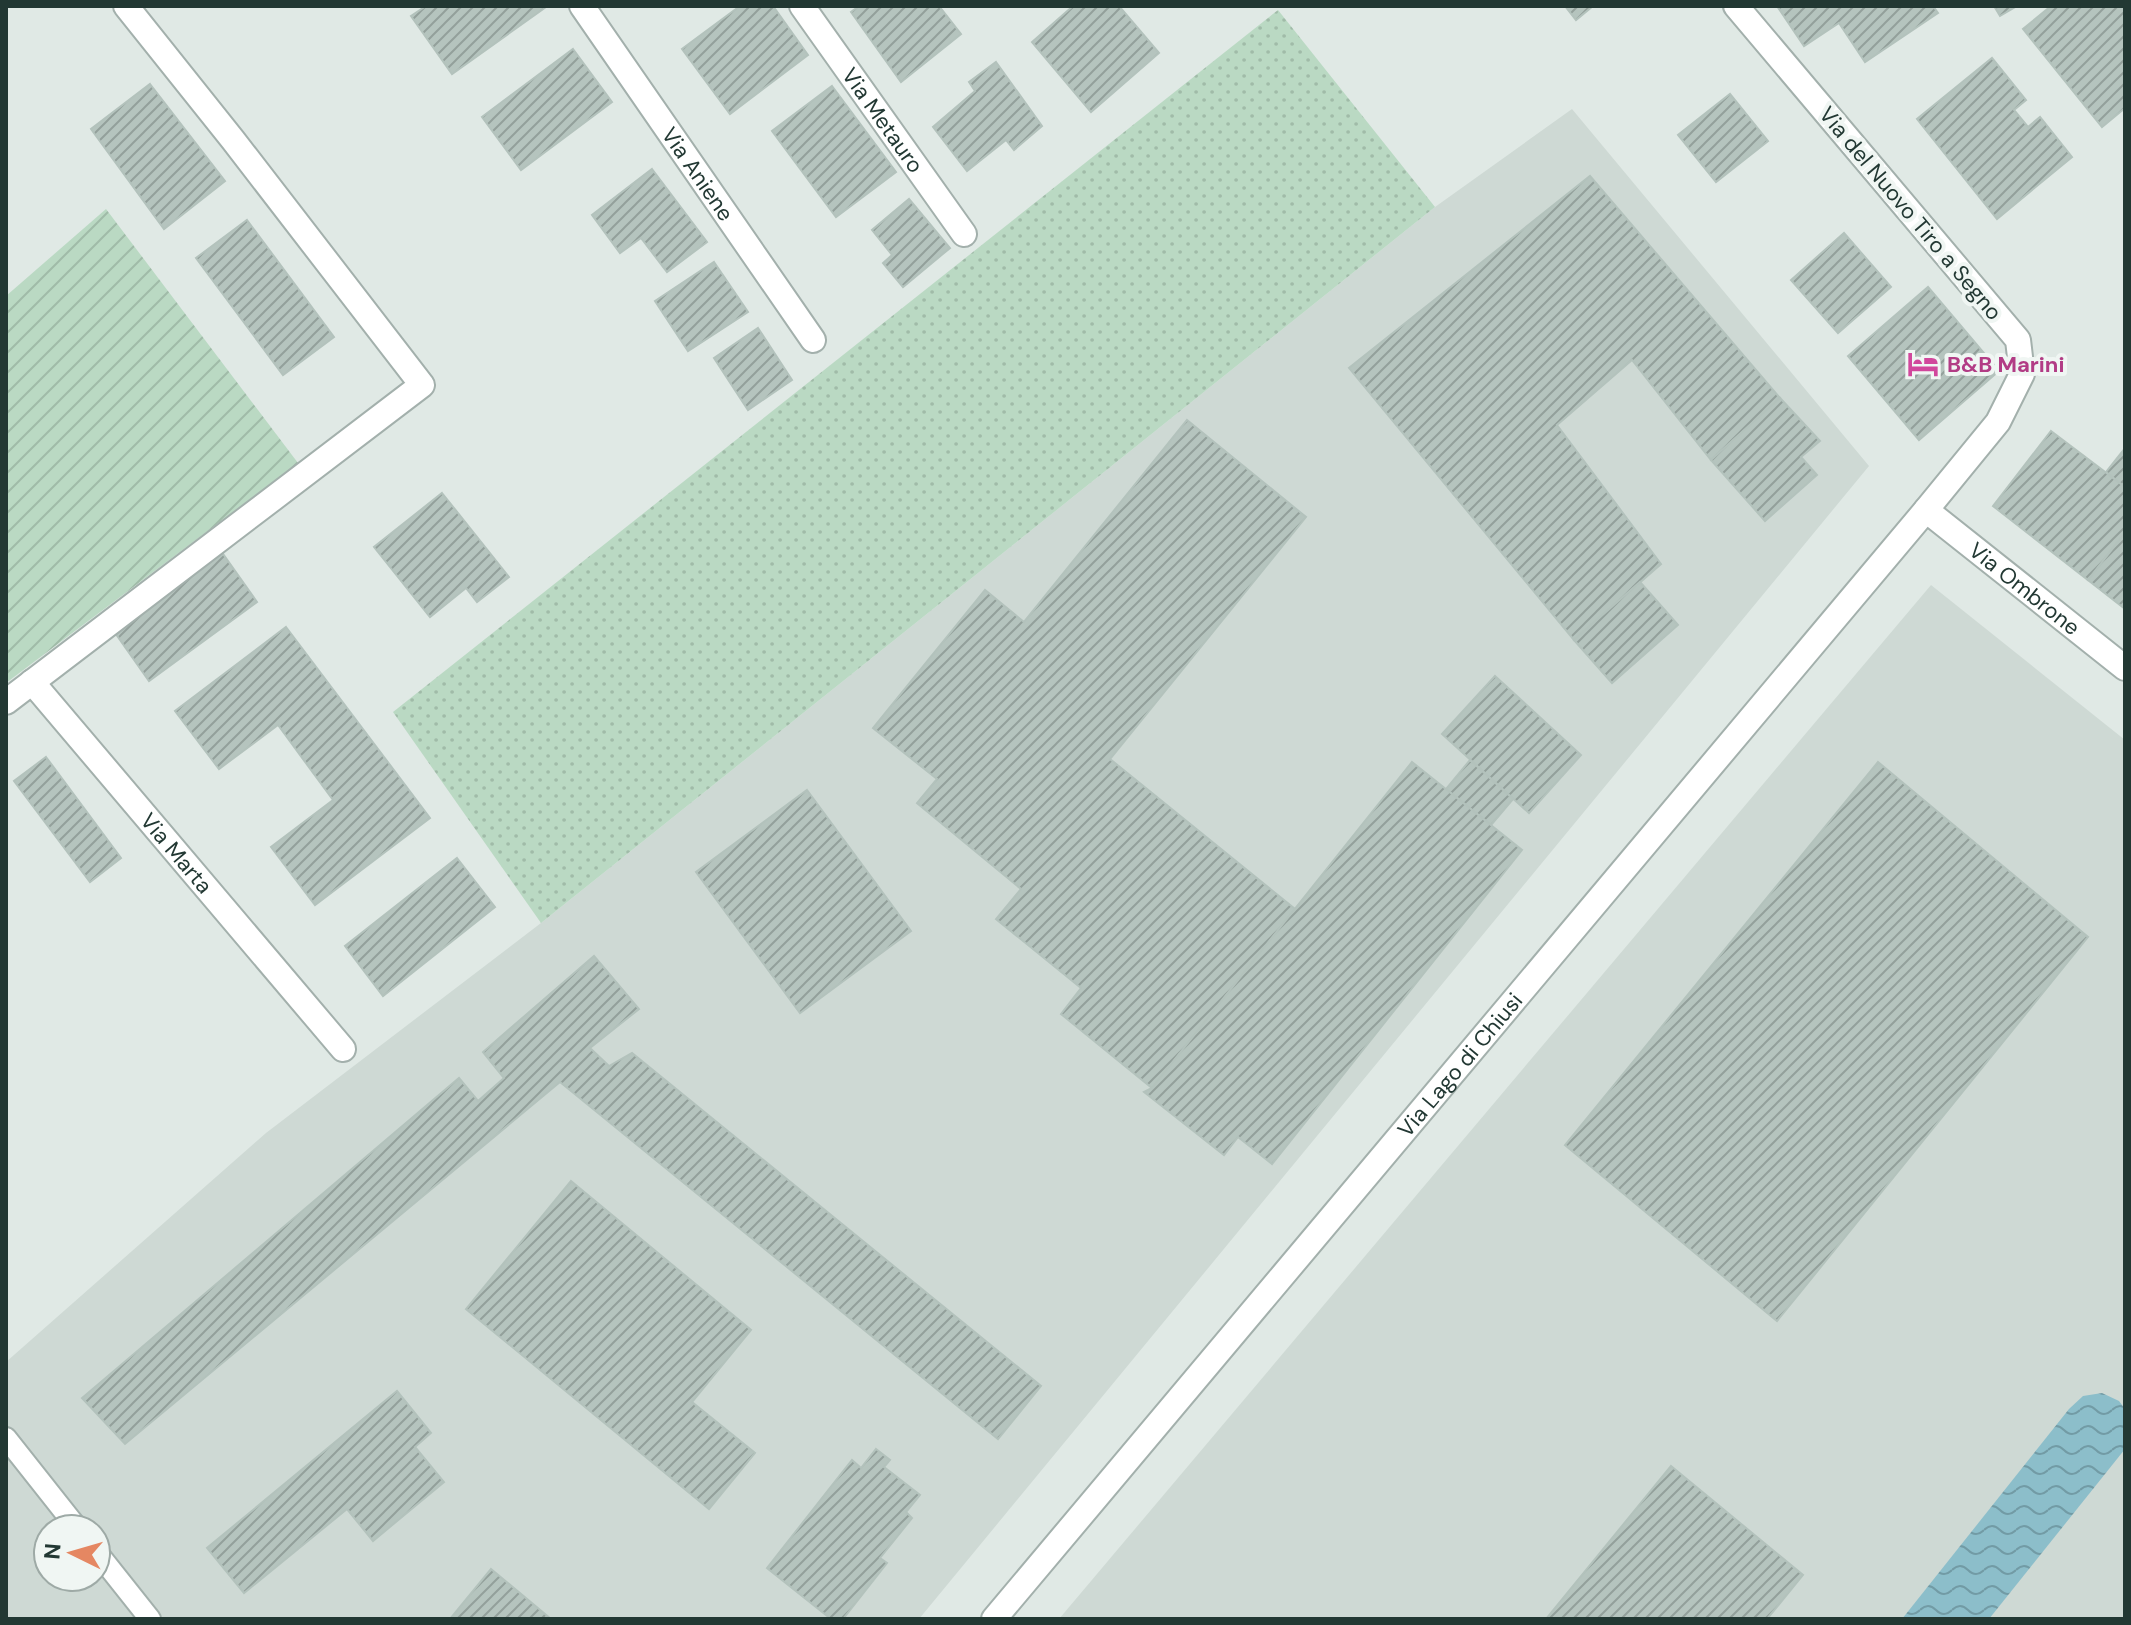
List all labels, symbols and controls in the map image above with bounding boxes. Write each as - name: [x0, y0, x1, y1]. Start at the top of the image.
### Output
- street label: Via Metauro: [835, 62, 930, 179]
- street label: Via del Nuovo Tiro a Segno: [1813, 100, 2009, 326]
- street label: Via Aniene: [655, 121, 740, 227]
- hotel icon: B&B Marini: [1906, 347, 1940, 381]
- place label: B&B Marini: [1947, 350, 2064, 379]
- street label: Via Ombrone: [1963, 536, 2086, 642]
- street label: Via Marta: [134, 807, 219, 900]
- street label: Via Lago di Chiusi: [1391, 987, 1529, 1143]
- north arrow: [32, 1513, 112, 1593]
- text: N: [37, 1542, 68, 1561]

